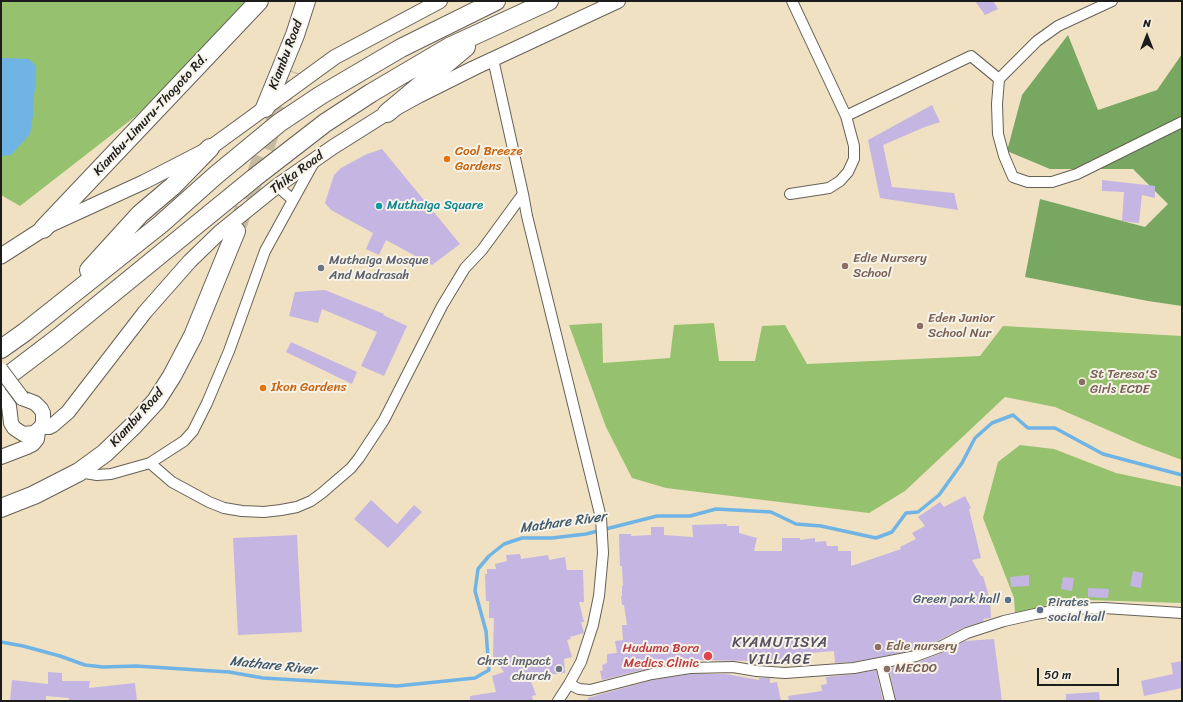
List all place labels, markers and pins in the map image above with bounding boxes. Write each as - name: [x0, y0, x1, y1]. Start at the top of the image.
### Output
- place label: Cool Breeze Gardens: [455, 144, 523, 175]
- marker: Cool Breeze Gardens: [442, 154, 452, 164]
- place label: Muthaiga Square: [387, 198, 483, 214]
- marker: Muthaiga Square: [374, 201, 384, 211]
- place label: Edie Nursery School: [853, 251, 927, 282]
- place label: Muthaiga Mosque And Madrasah: [329, 253, 428, 284]
- marker: Edie Nursery School: [840, 261, 850, 271]
- marker: Muthaiga Mosque And Madrasah: [316, 263, 326, 273]
- place label: Eden Junior School Nur: [928, 311, 995, 342]
- marker: Eden Junior School Nur: [915, 321, 925, 331]
- place label: St Teresa'S Girls ECDE: [1090, 367, 1158, 398]
- marker: St Teresa'S Girls ECDE: [1077, 377, 1087, 387]
- place label: Ikon Gardens: [271, 380, 347, 396]
- marker: Ikon Gardens: [258, 383, 268, 393]
- place label: Green park hall: [913, 592, 1000, 608]
- marker: Green park hall: [1003, 595, 1013, 605]
- place label: Pirates social hall: [1048, 595, 1105, 626]
- marker: Pirates social hall: [1035, 605, 1045, 615]
- place label: Edie nursery: [886, 639, 957, 655]
- place label: Huduma Bora Medics Clinic: [622, 641, 699, 672]
- marker: Edie nursery: [873, 642, 883, 652]
- marker: Huduma Bora Medics Clinic: [702, 650, 714, 662]
- place label: Chrst impact church: [477, 654, 551, 685]
- place label: MECDO: [895, 661, 937, 677]
- marker: Chrst impact church: [554, 664, 564, 674]
- marker: MECDO: [882, 664, 892, 674]

